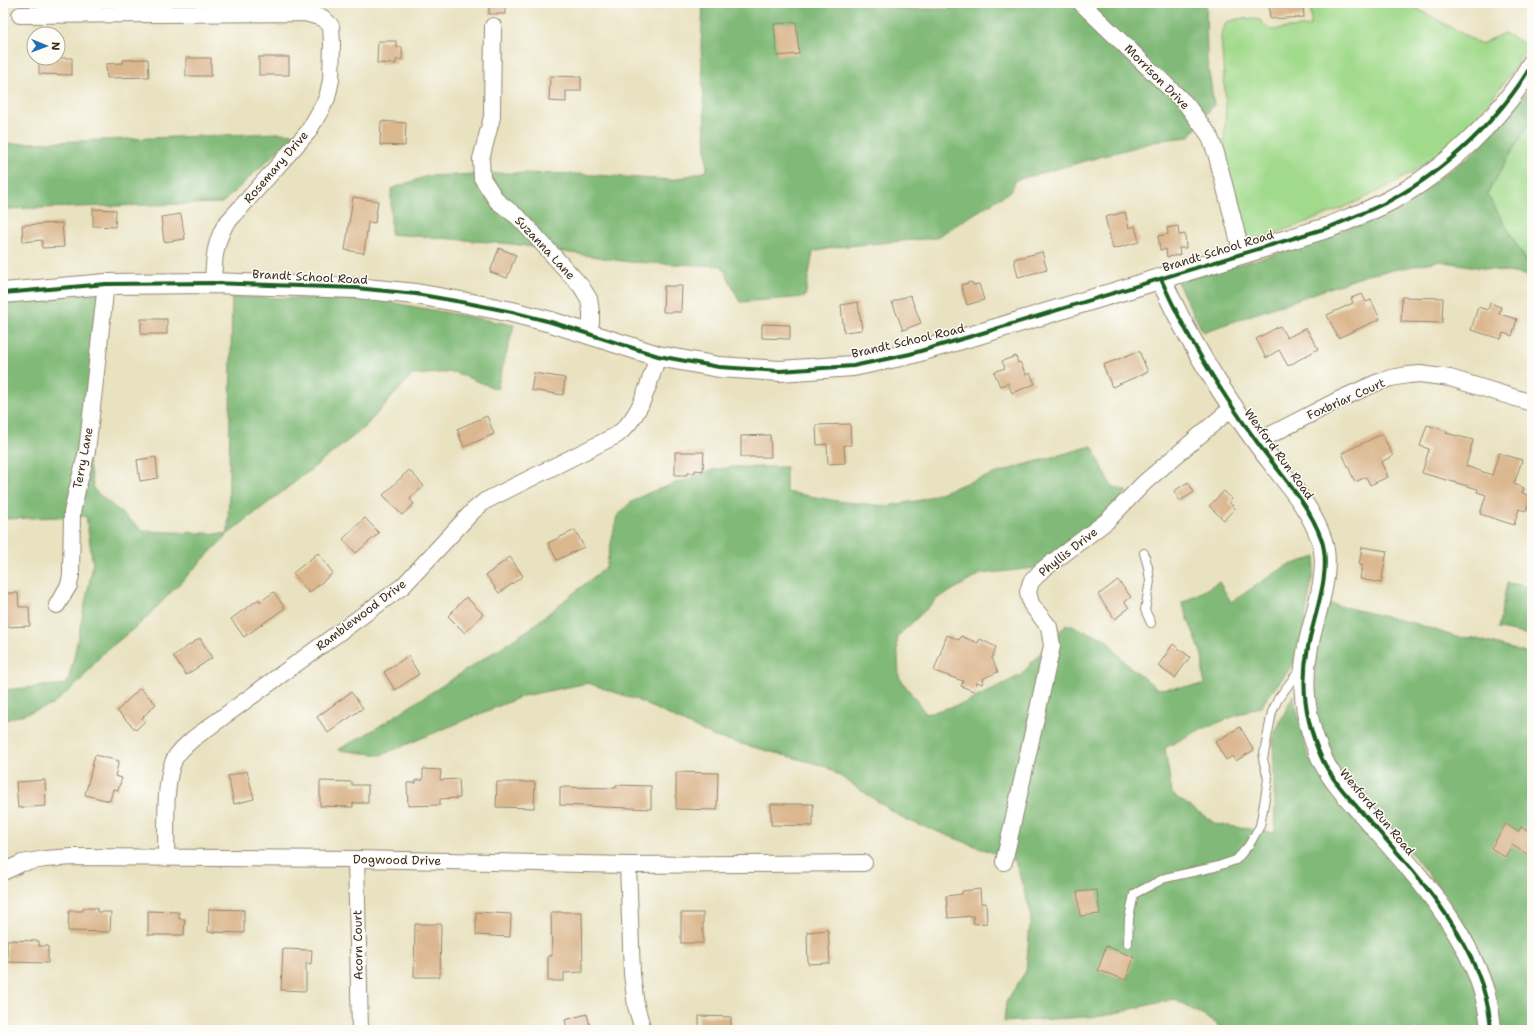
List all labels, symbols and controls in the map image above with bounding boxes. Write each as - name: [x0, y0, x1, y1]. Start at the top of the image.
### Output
- north arrow: [26, 26, 66, 66]
- street label: Morrison Drive: [1121, 41, 1193, 113]
- text: N: [48, 42, 63, 51]
- street label: Rosemary Drive: [240, 127, 312, 207]
- street label: Suzanna Lane: [511, 213, 579, 283]
- street label: Brandt School Road: [1160, 226, 1276, 276]
- street label: Brandt School Road: [252, 266, 368, 288]
- street label: Brandt School Road: [850, 320, 966, 362]
- street label: Foxbriar Court: [1304, 375, 1388, 423]
- street label: Wexford Run Road: [1241, 405, 1318, 503]
- street label: Terry Lane: [69, 426, 97, 490]
- street label: Phyllis Drive: [1035, 524, 1101, 580]
- street label: Ramblewood Drive: [313, 576, 410, 654]
- street label: Wexford Run Road: [1336, 765, 1418, 859]
- street label: Dogwood Drive: [353, 851, 441, 869]
- street label: Acorn Court: [349, 910, 367, 980]

